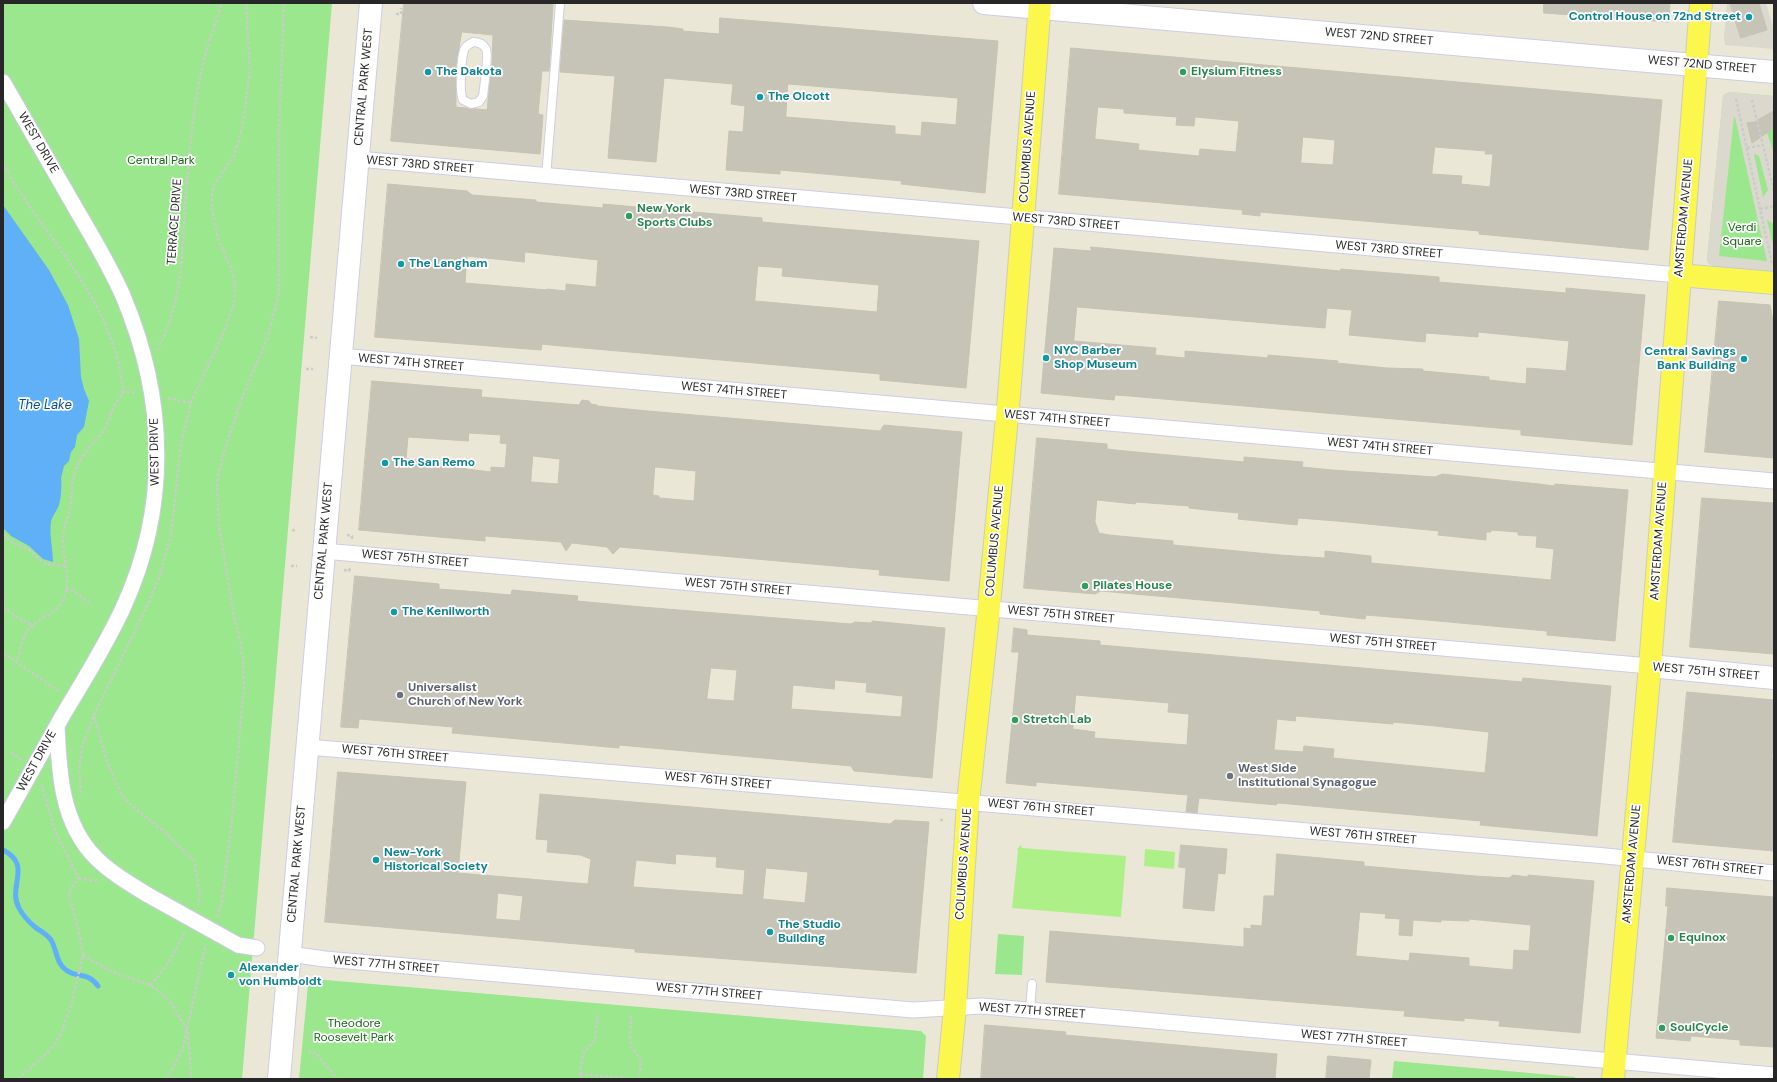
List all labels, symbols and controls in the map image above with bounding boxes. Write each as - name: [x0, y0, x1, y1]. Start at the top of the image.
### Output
- place label: Control House on 72nd Street: [1569, 10, 1741, 24]
- marker: Control House on 72nd Street: [1744, 12, 1754, 22]
- street label: WEST 72ND STREET: [1324, 25, 1434, 49]
- street label: CENTRAL PARK WEST: [352, 28, 376, 146]
- street label: WEST 72ND STREET: [1647, 53, 1757, 77]
- place label: The Dakota: [436, 65, 502, 79]
- place label: Elysium Fitness: [1191, 65, 1282, 79]
- marker: The Dakota: [423, 67, 433, 77]
- marker: Elysium Fitness: [1178, 67, 1188, 77]
- place label: The Olcott: [768, 90, 830, 104]
- street label: COLUMBUS AVENUE: [1017, 91, 1039, 203]
- marker: The Olcott: [755, 92, 765, 102]
- street label: WEST DRIVE: [15, 110, 61, 176]
- street label: WEST 73RD STREET: [366, 153, 474, 177]
- park label: Central Park: [127, 154, 195, 168]
- street label: AMSTERDAM AVENUE: [1672, 158, 1696, 278]
- street label: TERRACE DRIVE: [165, 178, 185, 266]
- street label: WEST 73RD STREET: [689, 182, 797, 206]
- place label: New York Sports Clubs: [637, 202, 712, 230]
- street label: WEST 73RD STREET: [1012, 210, 1120, 234]
- marker: New York Sports Clubs: [624, 211, 634, 221]
- park label: Verdi Square: [1723, 221, 1761, 249]
- street label: WEST 73RD STREET: [1335, 238, 1443, 262]
- place label: The Langham: [409, 257, 488, 271]
- marker: The Langham: [396, 259, 406, 269]
- place label: NYC Barber Shop Museum: [1054, 344, 1137, 372]
- place label: Central Savings Bank Building: [1644, 345, 1736, 373]
- street label: WEST 74TH STREET: [357, 351, 465, 375]
- marker: NYC Barber Shop Museum: [1041, 353, 1051, 363]
- marker: Central Savings Bank Building: [1739, 354, 1749, 364]
- street label: WEST 74TH STREET: [680, 379, 788, 403]
- water label: The Lake: [18, 398, 72, 414]
- street label: WEST 74TH STREET: [1003, 407, 1111, 431]
- street label: WEST DRIVE: [147, 418, 163, 486]
- street label: WEST 74TH STREET: [1326, 435, 1434, 459]
- place label: The San Remo: [393, 456, 475, 470]
- marker: The San Remo: [380, 458, 390, 468]
- street label: AMSTERDAM AVENUE: [1648, 481, 1670, 601]
- street label: CENTRAL PARK WEST: [312, 482, 336, 600]
- street label: COLUMBUS AVENUE: [983, 485, 1007, 597]
- street label: WEST 75TH STREET: [361, 547, 469, 571]
- street label: WEST 75TH STREET: [684, 575, 792, 599]
- place label: Pilates House: [1093, 579, 1172, 593]
- marker: Pilates House: [1080, 581, 1090, 591]
- street label: WEST 75TH STREET: [1007, 603, 1115, 627]
- place label: The Kenilworth: [402, 605, 490, 619]
- marker: The Kenilworth: [389, 607, 399, 617]
- street label: WEST 75TH STREET: [1329, 631, 1437, 655]
- street label: WEST 75TH STREET: [1652, 660, 1760, 684]
- place label: Universalist Church of New York: [408, 681, 523, 709]
- marker: Universalist Church of New York: [395, 690, 405, 700]
- place label: Stretch Lab: [1023, 713, 1092, 727]
- marker: Stretch Lab: [1010, 715, 1020, 725]
- street label: WEST DRIVE: [14, 728, 60, 794]
- street label: WEST 76TH STREET: [341, 742, 449, 766]
- place label: West Side Institutional Synagogue: [1238, 762, 1377, 790]
- street label: WEST 76TH STREET: [664, 769, 772, 793]
- marker: West Side Institutional Synagogue: [1225, 771, 1235, 781]
- street label: WEST 76TH STREET: [987, 796, 1095, 820]
- street label: AMSTERDAM AVENUE: [1620, 804, 1644, 924]
- street label: CENTRAL PARK WEST: [285, 805, 309, 923]
- street label: COLUMBUS AVENUE: [953, 808, 975, 920]
- street label: WEST 76TH STREET: [1309, 824, 1417, 848]
- place label: New-York Historical Society: [384, 846, 488, 874]
- street label: WEST 76TH STREET: [1656, 853, 1764, 879]
- marker: New-York Historical Society: [371, 855, 381, 865]
- place label: The Studio Building: [778, 918, 841, 946]
- marker: The Studio Building: [765, 927, 775, 937]
- place label: Equinox: [1679, 931, 1726, 945]
- marker: Equinox: [1666, 933, 1676, 943]
- street label: WEST 77TH STREET: [332, 953, 440, 977]
- place label: Alexander von Humboldt: [239, 961, 322, 989]
- marker: Alexander von Humboldt: [226, 970, 236, 980]
- street label: WEST 77TH STREET: [655, 980, 763, 1004]
- street label: WEST 77TH STREET: [978, 1000, 1086, 1022]
- park label: Theodore Roosevelt Park: [314, 1017, 394, 1045]
- place label: SoulCycle: [1670, 1021, 1728, 1035]
- marker: SoulCycle: [1657, 1023, 1667, 1033]
- street label: WEST 77TH STREET: [1300, 1027, 1408, 1051]

